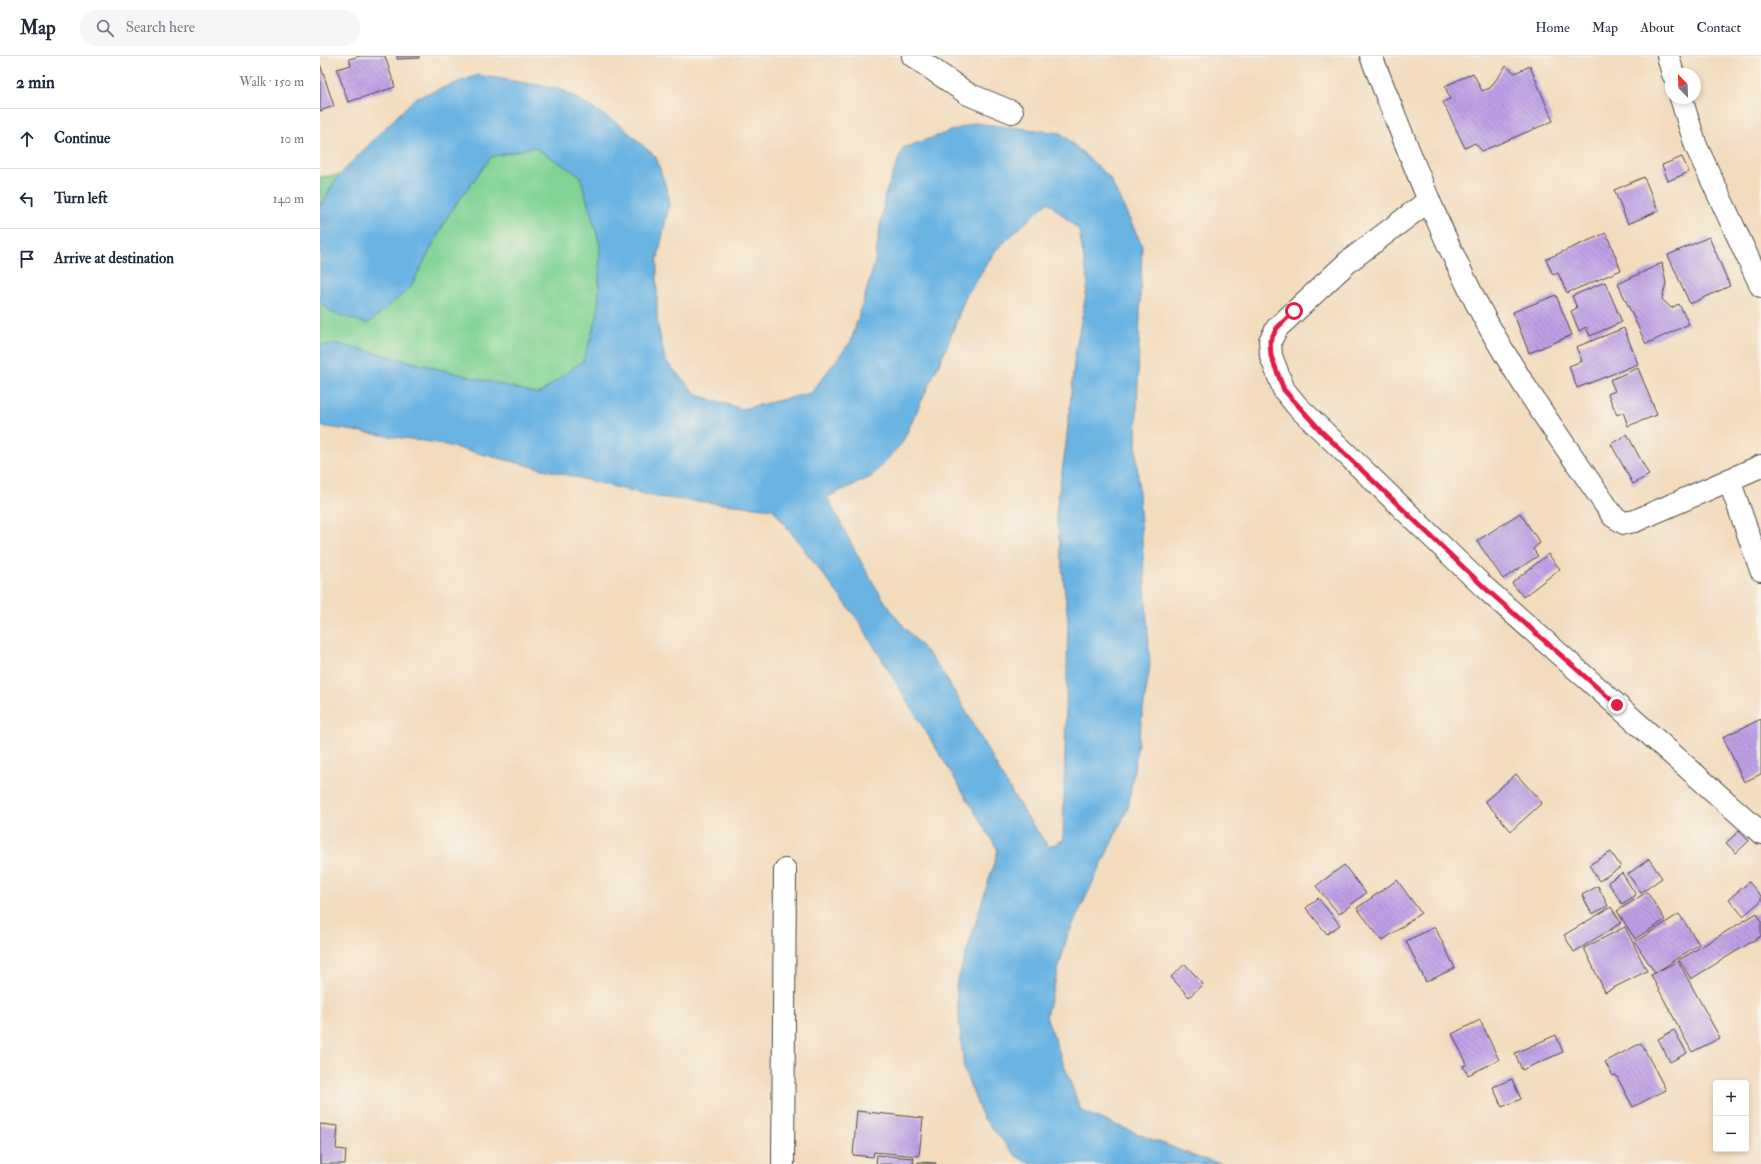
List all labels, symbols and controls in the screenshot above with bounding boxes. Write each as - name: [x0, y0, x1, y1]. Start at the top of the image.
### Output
- search box: [80, 10, 360, 46]
- text: Map: [20, 16, 56, 40]
- icon: search: [94, 17, 116, 39]
- text: Search here: [126, 18, 195, 37]
- text: Home: [1535, 19, 1570, 36]
- text: Map: [1592, 19, 1618, 36]
- text: About: [1640, 19, 1674, 36]
- text: Contact: [1696, 19, 1741, 36]
- north arrow: [1665, 68, 1701, 104]
- text: 2 min: [16, 72, 55, 93]
- text: Walk · 150 m: [239, 74, 304, 90]
- icon: ahead: [16, 128, 38, 150]
- text: Continue: [54, 129, 110, 148]
- text: 10 m: [280, 131, 304, 147]
- icon: left: [16, 188, 38, 210]
- text: Turn left: [54, 189, 108, 208]
- text: 140 m: [273, 191, 304, 207]
- icon: arrive: [16, 248, 38, 270]
- text: Arrive at destination: [54, 249, 174, 268]
- route start: [1285, 302, 1303, 320]
- route end: [1608, 696, 1626, 714]
- map controls: [1713, 1080, 1749, 1152]
- button: +: [1713, 1080, 1749, 1116]
- button: −: [1713, 1116, 1749, 1152]

